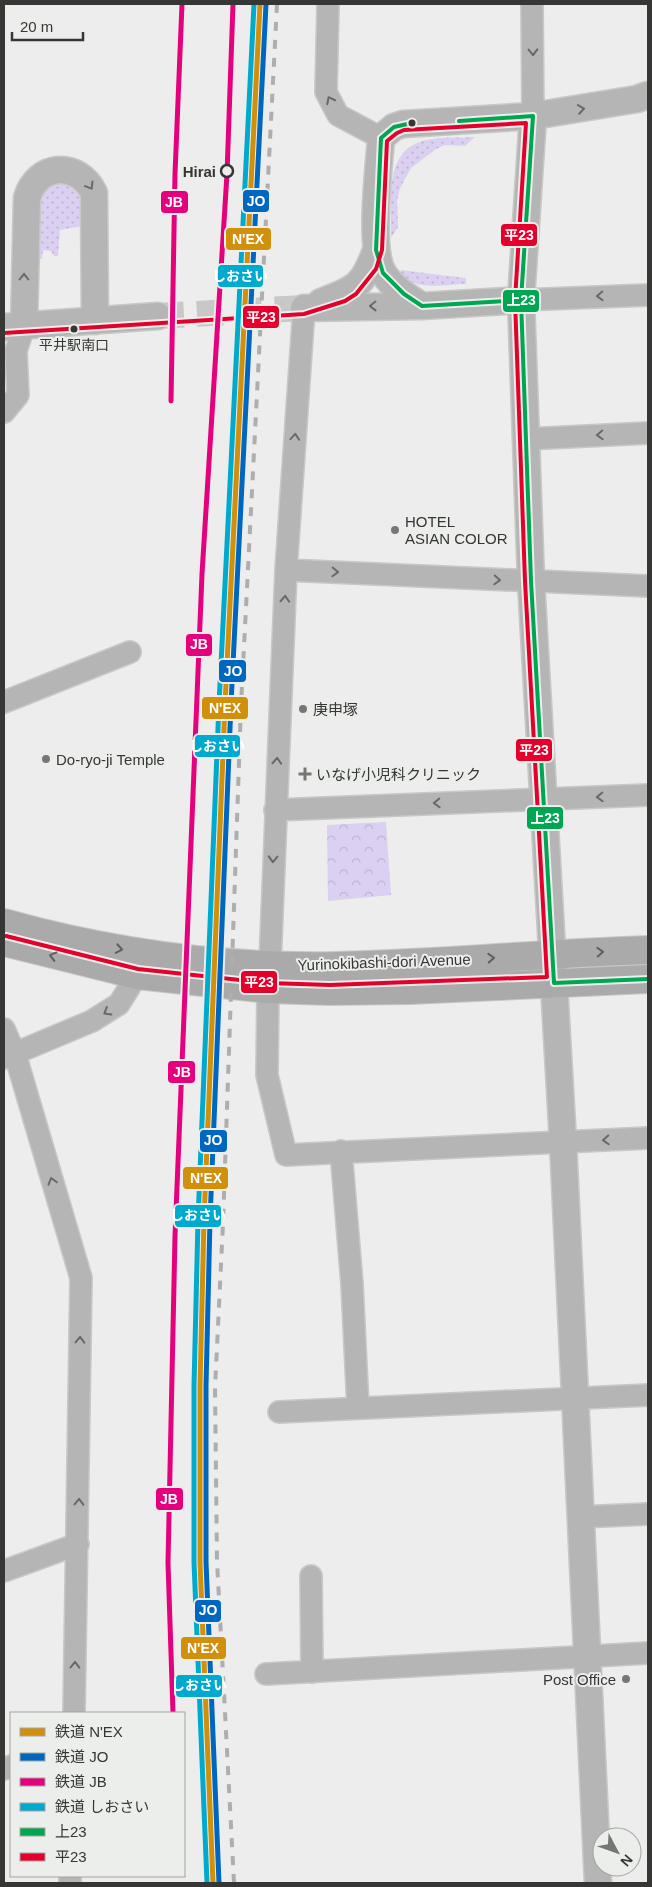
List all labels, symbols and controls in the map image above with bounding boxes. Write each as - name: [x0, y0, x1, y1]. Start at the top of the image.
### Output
- scale bar: [12, 10, 84, 42]
- text: 20 m: [20, 18, 53, 35]
- one-way arrow: [528, 49, 538, 57]
- one-way arrow: [326, 96, 336, 105]
- one-way arrow: [577, 104, 585, 114]
- unlabelled marker: [407, 118, 417, 128]
- place label: Hirai: [183, 163, 216, 180]
- marker: Hirai: [220, 164, 234, 178]
- one-way arrow: [83, 181, 93, 190]
- line badge: JO: [242, 189, 270, 213]
- line badge: JB: [160, 190, 189, 214]
- text: JO: [247, 193, 265, 209]
- text: JB: [165, 194, 183, 210]
- line badge: 平23: [500, 223, 538, 247]
- line badge: N'EX: [225, 227, 272, 251]
- text: 平23: [504, 227, 534, 243]
- text: N'EX: [232, 231, 265, 247]
- line badge: しおさい: [217, 264, 264, 288]
- text: しおさい: [212, 268, 268, 284]
- one-way arrow: [19, 273, 29, 280]
- line badge: 上23: [502, 289, 540, 313]
- one-way arrow: [595, 291, 603, 302]
- text: 上23: [506, 292, 536, 308]
- one-way arrow: [369, 301, 377, 312]
- line badge: 平23: [242, 305, 280, 329]
- text: 平23: [246, 309, 276, 325]
- marker: 平井駅南口: [69, 324, 79, 334]
- place label: 平井駅南口: [39, 337, 109, 353]
- one-way arrow: [595, 430, 603, 441]
- one-way arrow: [289, 433, 300, 441]
- place label: HOTEL ASIAN COLOR: [405, 513, 508, 547]
- marker: HOTEL ASIAN COLOR: [389, 524, 401, 536]
- one-way arrow: [331, 567, 339, 578]
- one-way arrow: [494, 574, 502, 585]
- one-way arrow: [279, 595, 290, 603]
- line badge: JB: [185, 633, 213, 657]
- text: JB: [190, 636, 208, 652]
- line badge: JO: [218, 659, 247, 683]
- text: JO: [224, 663, 242, 679]
- line badge: N'EX: [201, 696, 249, 720]
- text: N'EX: [209, 700, 242, 716]
- place label: 庚申塚: [313, 701, 358, 718]
- marker: 庚申塚: [297, 703, 309, 715]
- line badge: しおさい: [194, 734, 241, 758]
- text: しおさい: [189, 738, 245, 754]
- line badge: 平23: [515, 738, 553, 762]
- text: 平23: [519, 742, 549, 758]
- place label: Do-ryo-ji Temple: [56, 751, 165, 768]
- marker: Do-ryo-ji Temple: [40, 753, 52, 765]
- one-way arrow: [272, 757, 283, 765]
- place label: いなげ小児科クリニック: [316, 766, 481, 783]
- marker: いなげ小児科クリニック: [298, 767, 312, 781]
- one-way arrow: [595, 791, 603, 802]
- one-way arrow: [433, 798, 441, 809]
- line badge: 上23: [526, 806, 564, 830]
- text: 上23: [530, 810, 560, 826]
- one-way arrow: [268, 855, 279, 863]
- one-way arrow: [115, 944, 124, 954]
- one-way arrow: [596, 947, 604, 958]
- street label: Yurinokibashi-dori Avenue: [297, 950, 471, 974]
- one-way arrow: [50, 951, 58, 961]
- one-way arrow: [487, 953, 495, 964]
- line badge: 平23: [240, 970, 278, 994]
- text: 平23: [244, 974, 274, 990]
- one-way arrow: [103, 1005, 112, 1015]
- line badge: JB: [167, 1060, 196, 1084]
- text: JB: [173, 1064, 191, 1080]
- line badge: JO: [199, 1129, 228, 1153]
- text: JO: [204, 1132, 222, 1148]
- one-way arrow: [601, 1134, 609, 1145]
- line badge: N'EX: [182, 1166, 229, 1190]
- text: N'EX: [190, 1170, 223, 1186]
- one-way arrow: [48, 1178, 58, 1186]
- line badge: しおさい: [174, 1204, 222, 1228]
- text: しおさい: [170, 1207, 226, 1223]
- one-way arrow: [75, 1335, 86, 1343]
- line badge: JB: [155, 1487, 184, 1511]
- text: JB: [160, 1491, 178, 1507]
- one-way arrow: [74, 1498, 84, 1506]
- line badge: JO: [194, 1599, 222, 1623]
- text: JO: [199, 1602, 217, 1618]
- line badge: N'EX: [180, 1636, 227, 1660]
- text: N'EX: [187, 1640, 220, 1656]
- one-way arrow: [70, 1660, 80, 1668]
- place label: Post Office: [543, 1671, 616, 1688]
- marker: Post Office: [620, 1673, 632, 1685]
- line badge: しおさい: [175, 1674, 223, 1698]
- text: しおさい: [171, 1677, 227, 1693]
- legend: [10, 1712, 185, 1877]
- text: 鉄道 N'EX: [55, 1723, 123, 1740]
- text: 鉄道 JO: [55, 1748, 108, 1765]
- text: 鉄道 JB: [55, 1773, 107, 1790]
- text: 鉄道 しおさい: [55, 1798, 149, 1815]
- text: 上23: [55, 1823, 87, 1840]
- north arrow: [592, 1827, 642, 1877]
- text: 平23: [55, 1848, 87, 1865]
- text: N: [617, 1851, 636, 1870]

